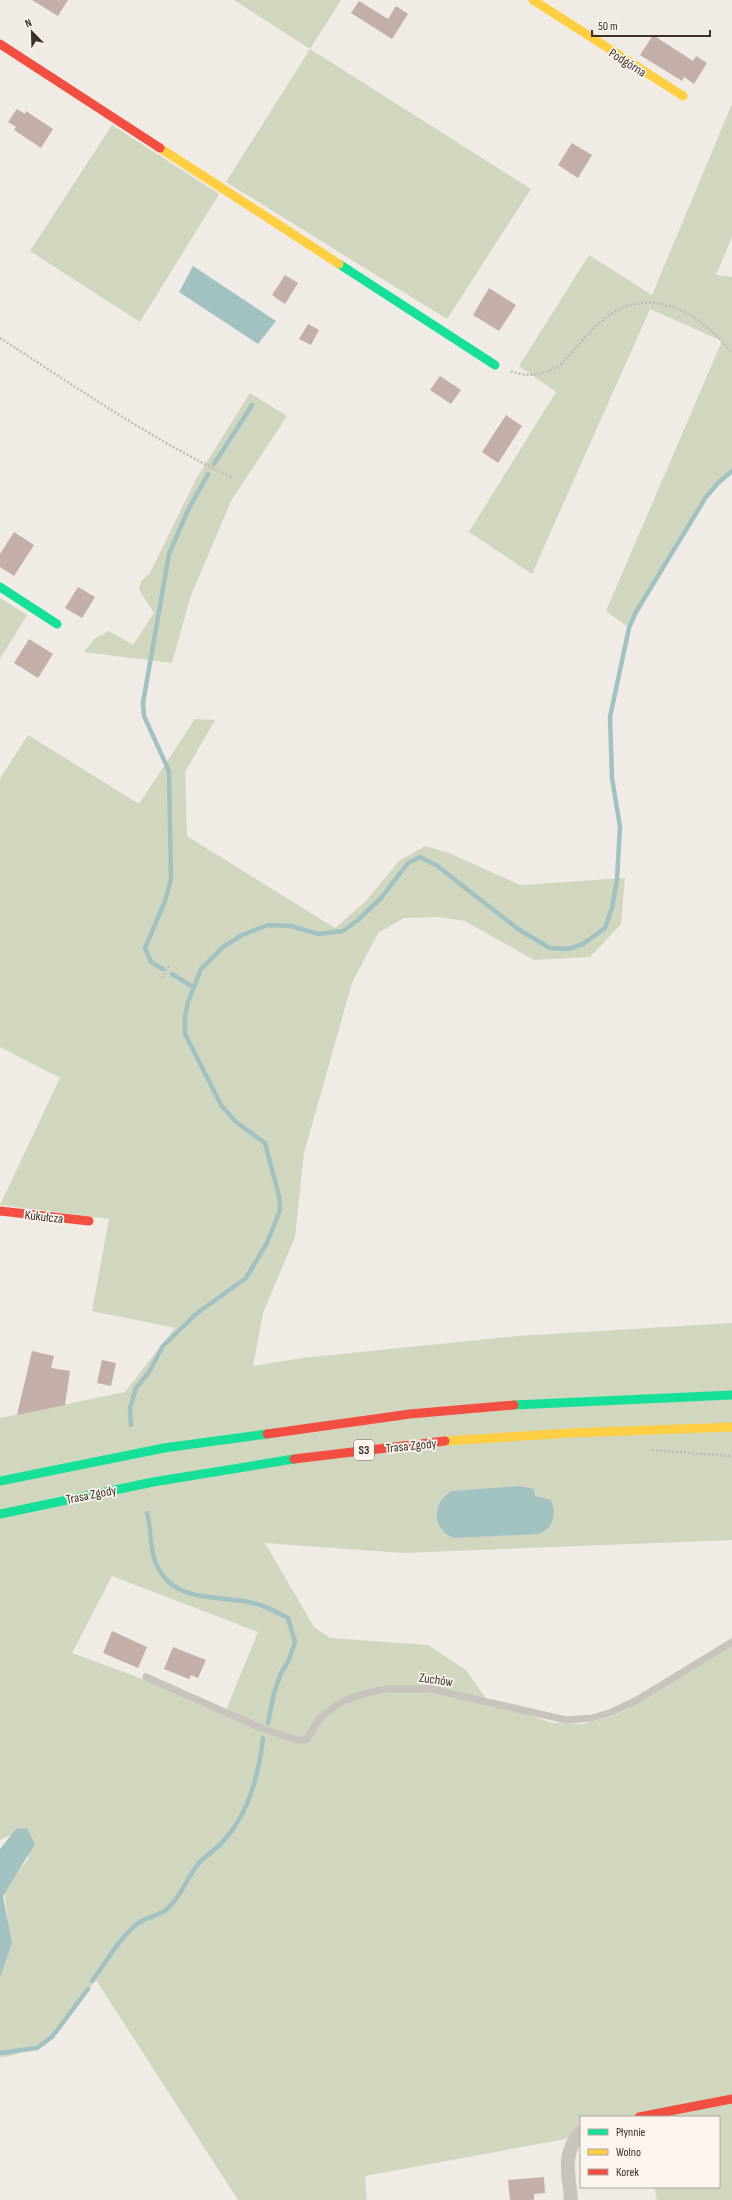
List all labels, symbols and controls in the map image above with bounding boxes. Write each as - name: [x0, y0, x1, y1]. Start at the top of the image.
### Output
- north arrow: [12, 12, 52, 52]
- scale bar: [592, 12, 710, 38]
- text: N: [23, 16, 34, 30]
- text: 50 m: [598, 19, 618, 34]
- street label: Podgórna: [606, 45, 649, 81]
- street label: Kukułcza: [24, 1207, 64, 1227]
- street label: Trasa Zgody: [385, 1435, 437, 1457]
- road number: S3: [354, 1440, 374, 1460]
- street label: Trasa Zgody: [65, 1482, 118, 1508]
- street label: Zuchów: [418, 1670, 455, 1690]
- legend: [580, 2116, 720, 2188]
- text: Płynnie: [616, 2125, 646, 2140]
- text: Wolno: [616, 2145, 641, 2160]
- text: Korek: [616, 2165, 639, 2180]

